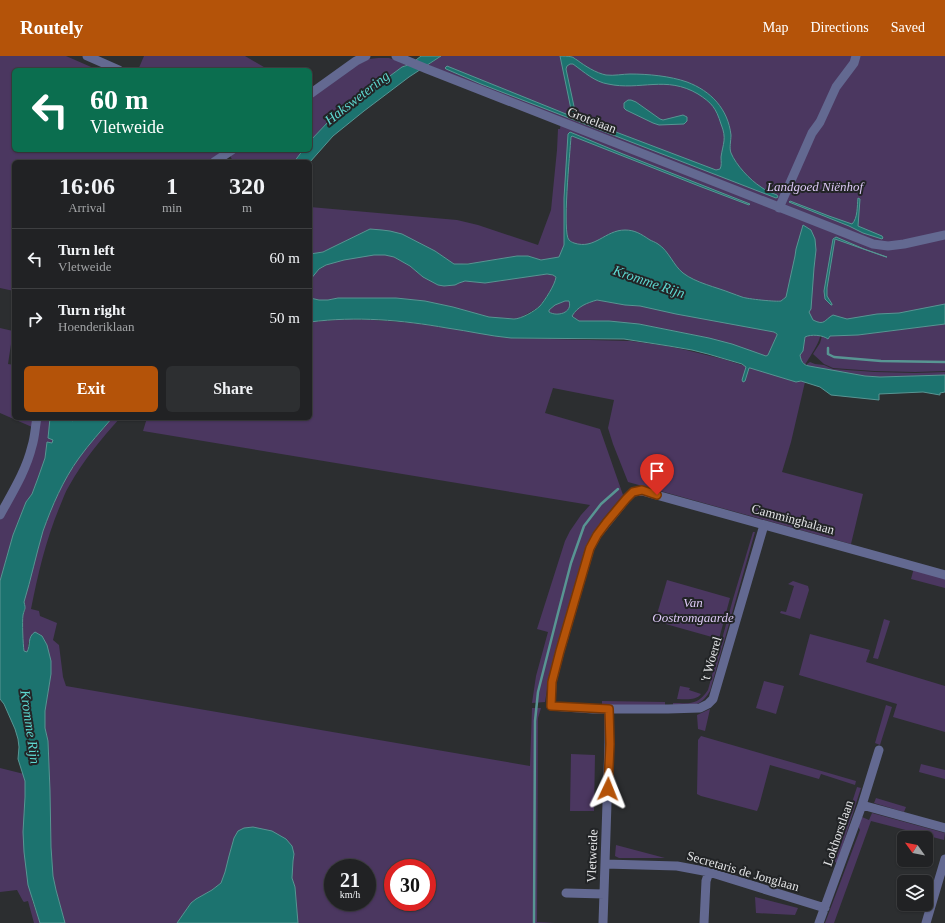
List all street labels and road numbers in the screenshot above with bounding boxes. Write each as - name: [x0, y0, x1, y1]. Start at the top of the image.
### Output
- street label: Grotelaan: [565, 104, 619, 136]
- street label: Camminghalaan: [750, 501, 837, 537]
- street label: 't Woerel: [697, 634, 725, 683]
- street label: Lokhorstlaan: [820, 798, 856, 868]
- street label: Vletweide: [584, 829, 600, 883]
- street label: Secretaris de Jonglaan: [685, 848, 801, 894]

